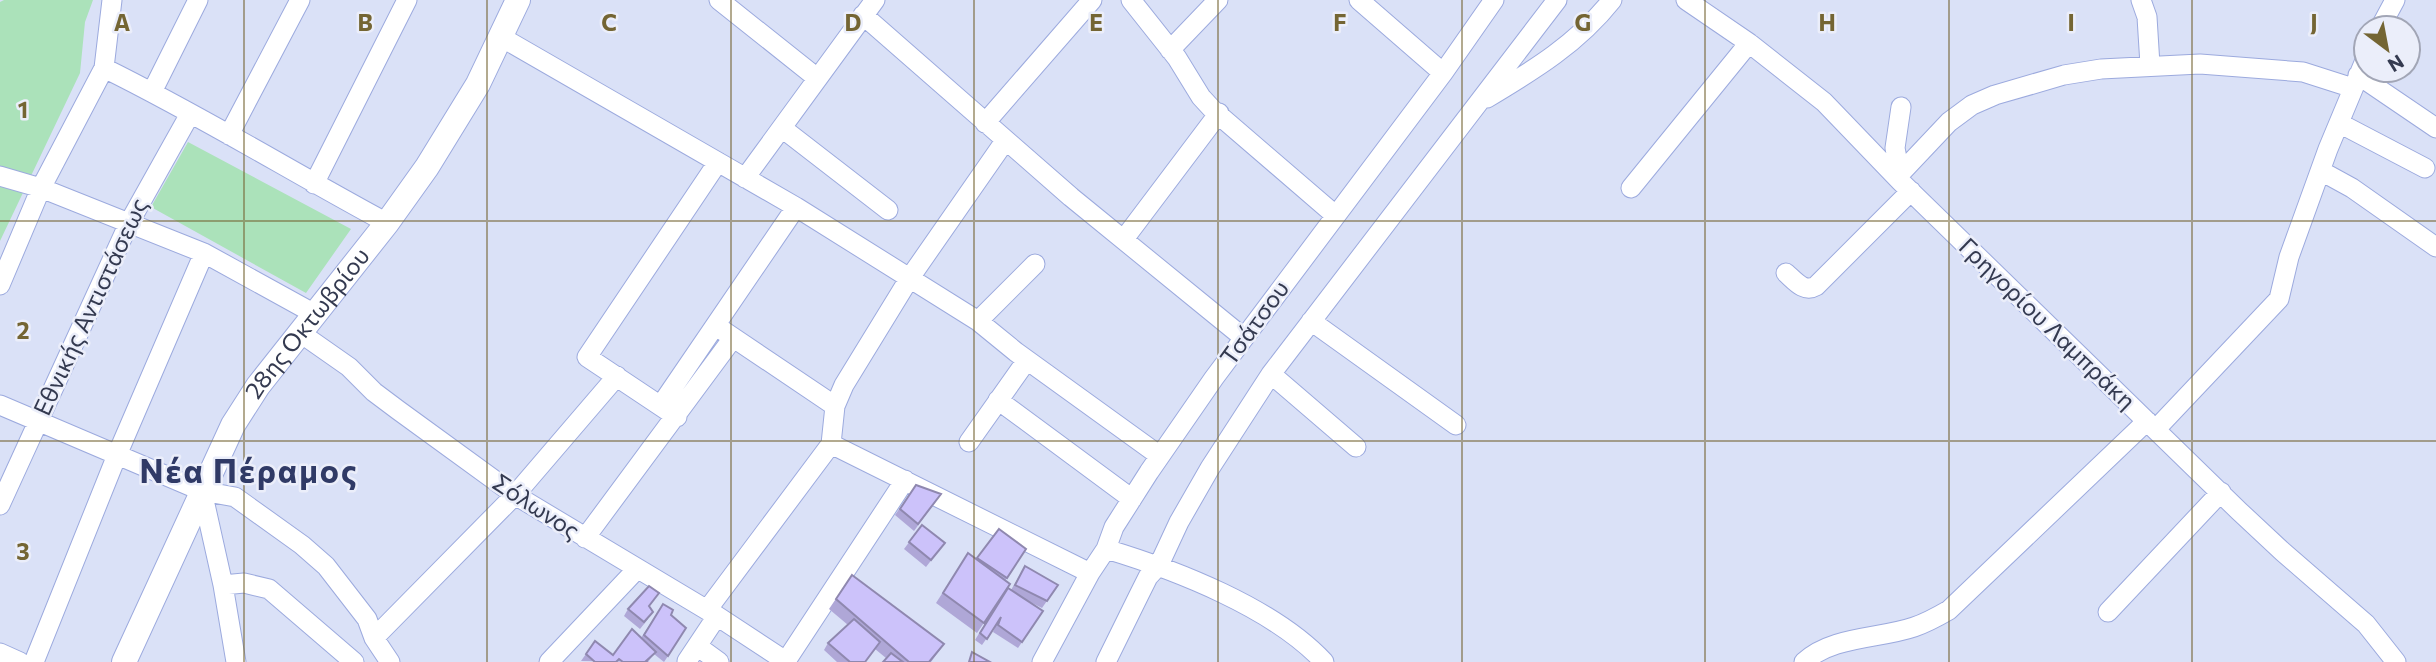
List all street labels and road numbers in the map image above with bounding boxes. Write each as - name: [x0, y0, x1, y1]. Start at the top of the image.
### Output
- street label: Εθνικής Αντιστάσεως: [27, 193, 153, 420]
- street label: Γρηγορίου Λαμπράκη: [1954, 231, 2142, 415]
- street label: 28ης Οκτωβρίου: [238, 241, 375, 403]
- street label: Τσάτσου: [1213, 274, 1294, 370]
- street label: Σόλωνος: [488, 467, 586, 544]

